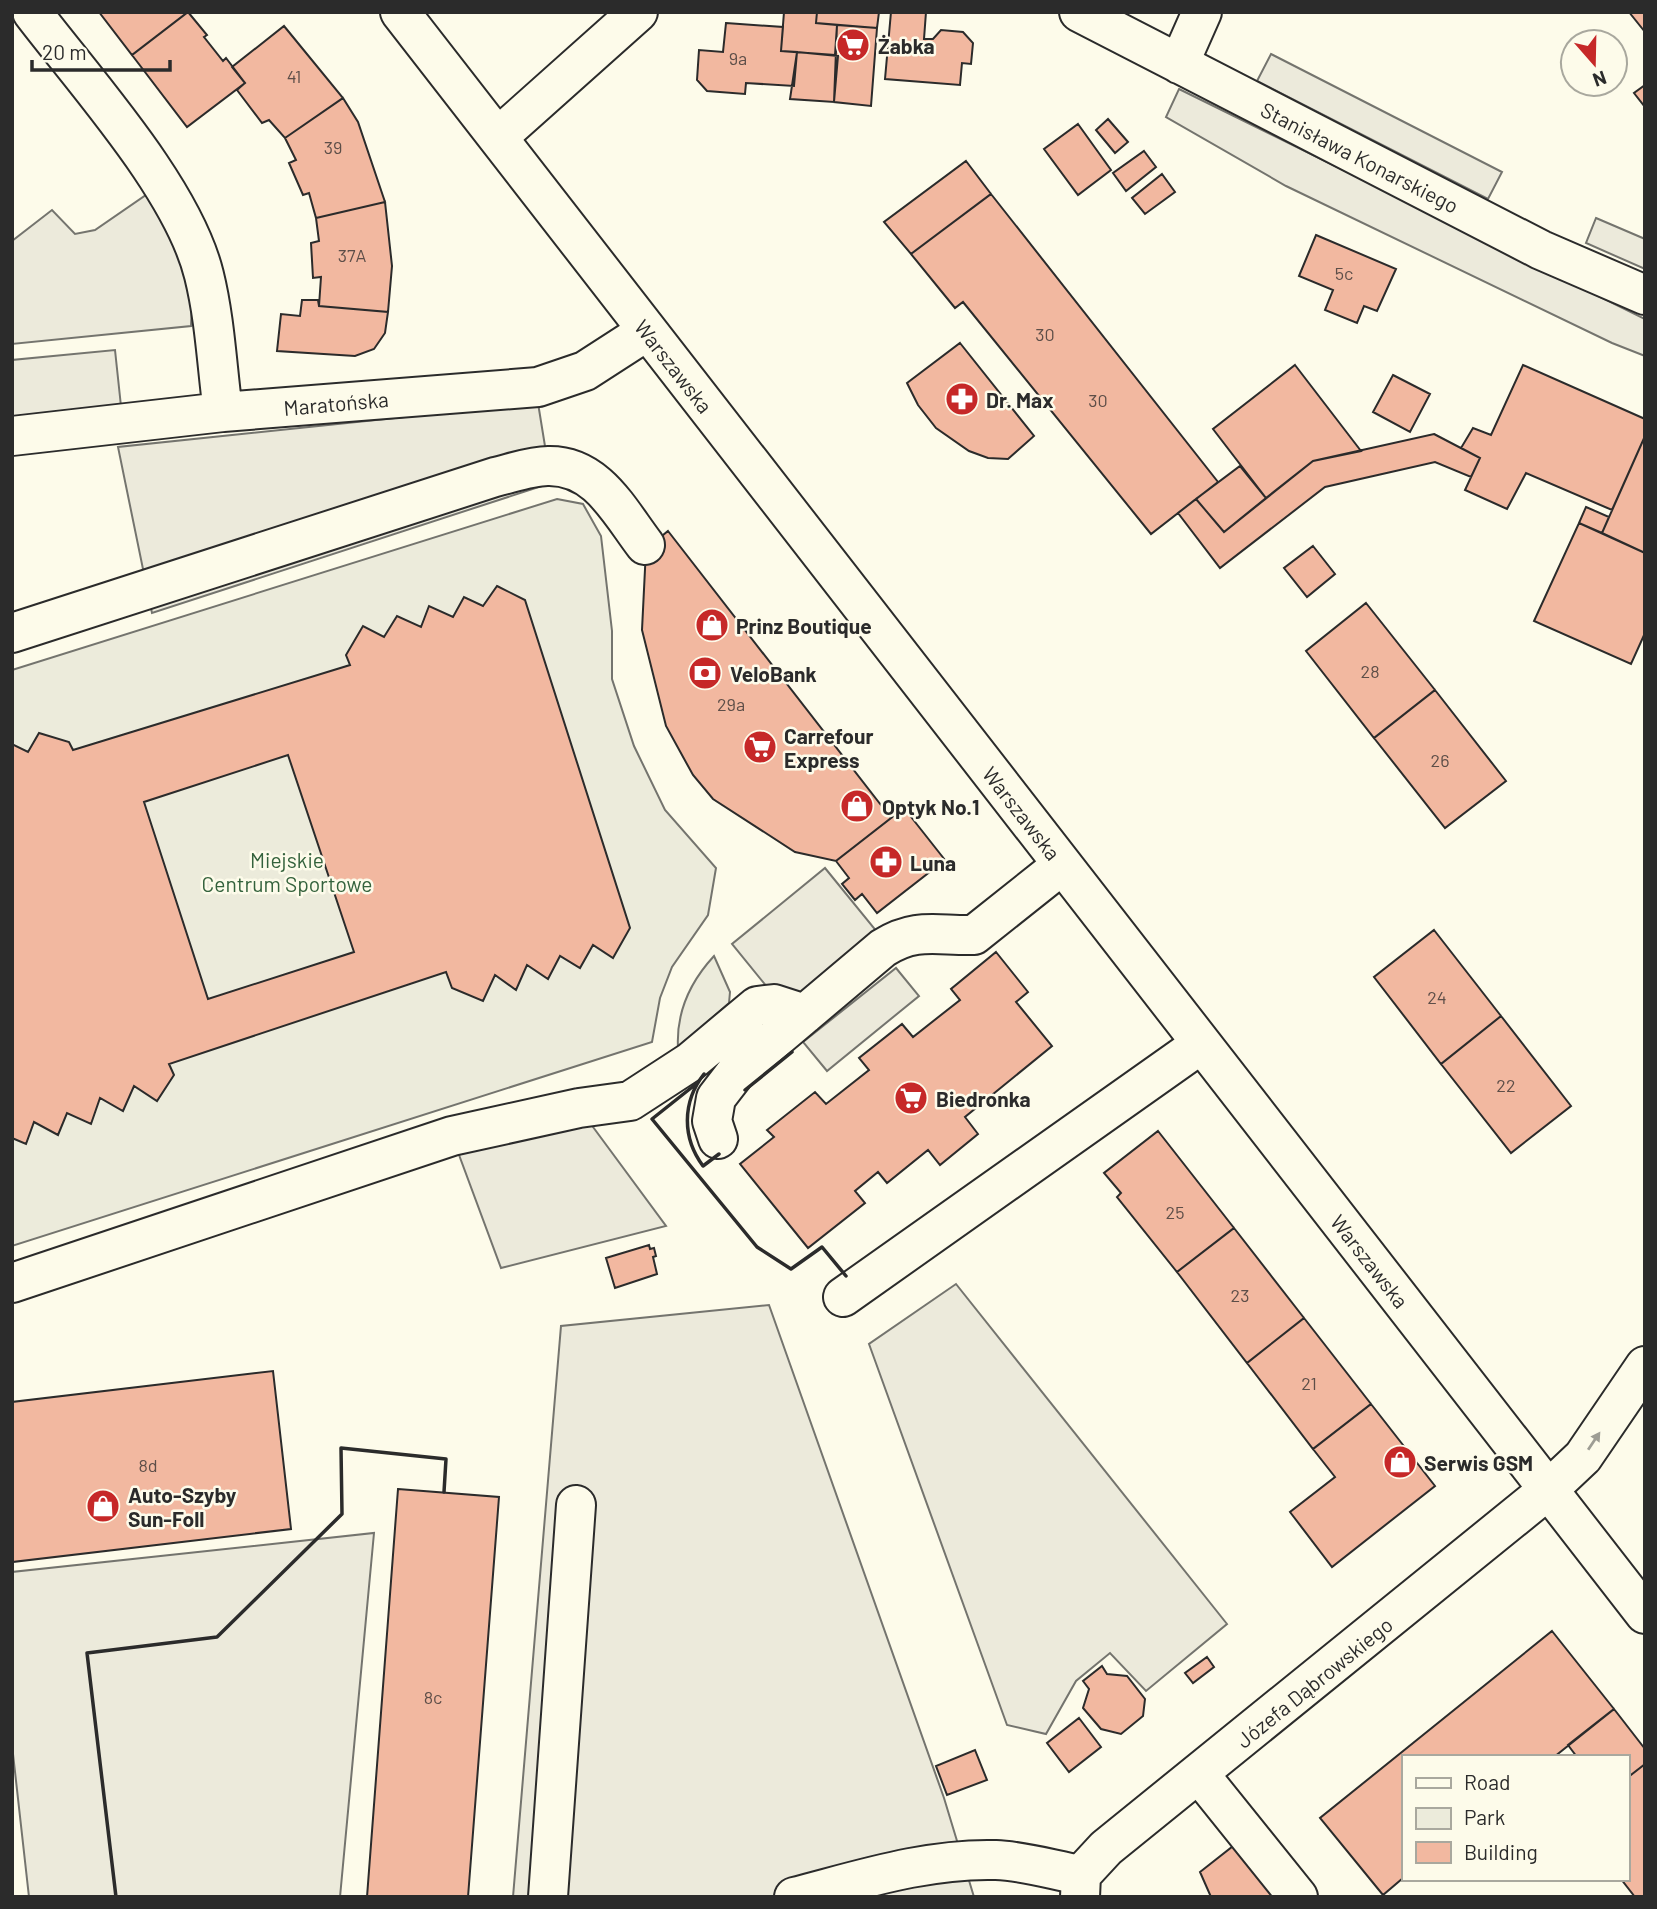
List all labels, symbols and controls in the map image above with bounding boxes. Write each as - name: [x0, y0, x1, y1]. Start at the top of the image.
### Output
- supermarket icon: Żabka: [834, 26, 872, 64]
- scale bar: [32, 28, 170, 72]
- north arrow: [1559, 28, 1629, 98]
- place label: Żabka: [878, 33, 934, 58]
- text: 20 m: [42, 39, 87, 64]
- house number: 9a: [729, 47, 747, 69]
- house number: 41: [287, 65, 301, 87]
- text: N: [1590, 66, 1610, 92]
- street label: Stanisława Konarskiego: [1257, 96, 1463, 218]
- house number: 39: [324, 136, 342, 158]
- house number: 37A: [338, 244, 366, 266]
- house number: 5c: [1335, 262, 1353, 284]
- street label: Warszawska: [630, 314, 718, 418]
- house number: 30: [1035, 323, 1055, 345]
- pharmacy icon: Dr. Max: [943, 380, 981, 418]
- street label: Maratońska: [282, 386, 390, 420]
- place label: Dr. Max: [986, 387, 1053, 412]
- house number: 30: [1088, 389, 1108, 411]
- shop icon: Prinz Boutique: [693, 606, 731, 644]
- place label: Prinz Boutique: [736, 613, 872, 638]
- bank icon: VeloBank: [686, 654, 724, 692]
- house number: 28: [1360, 660, 1380, 682]
- place label: VeloBank: [730, 661, 817, 686]
- house number: 29a: [717, 693, 745, 715]
- place label: Carrefour Express: [784, 723, 873, 772]
- supermarket icon: Carrefour Express: [741, 728, 779, 766]
- house number: 26: [1431, 749, 1449, 771]
- street label: Warszawska: [978, 761, 1066, 865]
- shop icon: Optyk No.1: [838, 787, 876, 825]
- place label: Optyk No.1: [882, 794, 979, 819]
- pharmacy icon: Luna: [867, 843, 905, 881]
- park label: Miejskie Centrum Sportowe: [202, 847, 372, 896]
- place label: Luna: [910, 850, 956, 875]
- house number: 24: [1427, 986, 1447, 1008]
- house number: 22: [1496, 1074, 1516, 1096]
- supermarket icon: Biedronka: [892, 1079, 930, 1117]
- place label: Biedronka: [936, 1086, 1030, 1111]
- house number: 25: [1166, 1201, 1184, 1223]
- street label: Warszawska: [1326, 1209, 1414, 1313]
- house number: 23: [1231, 1284, 1249, 1306]
- house number: 21: [1301, 1372, 1317, 1394]
- one-way arrow: [1587, 1432, 1601, 1450]
- shop icon: Serwis GSM: [1381, 1443, 1419, 1481]
- place label: Serwis GSM: [1424, 1450, 1533, 1475]
- house number: 8d: [138, 1454, 158, 1476]
- place label: Auto-Szyby Sun-Foll: [128, 1482, 237, 1531]
- shop icon: Auto-Szyby Sun-Foll: [84, 1487, 122, 1525]
- street label: Józefa Dąbrowskiego: [1231, 1611, 1397, 1753]
- house number: 8c: [424, 1686, 442, 1708]
- legend: [1402, 1755, 1629, 1881]
- text: Road: [1464, 1769, 1510, 1794]
- text: Park: [1464, 1804, 1505, 1829]
- text: Building: [1464, 1839, 1538, 1864]

